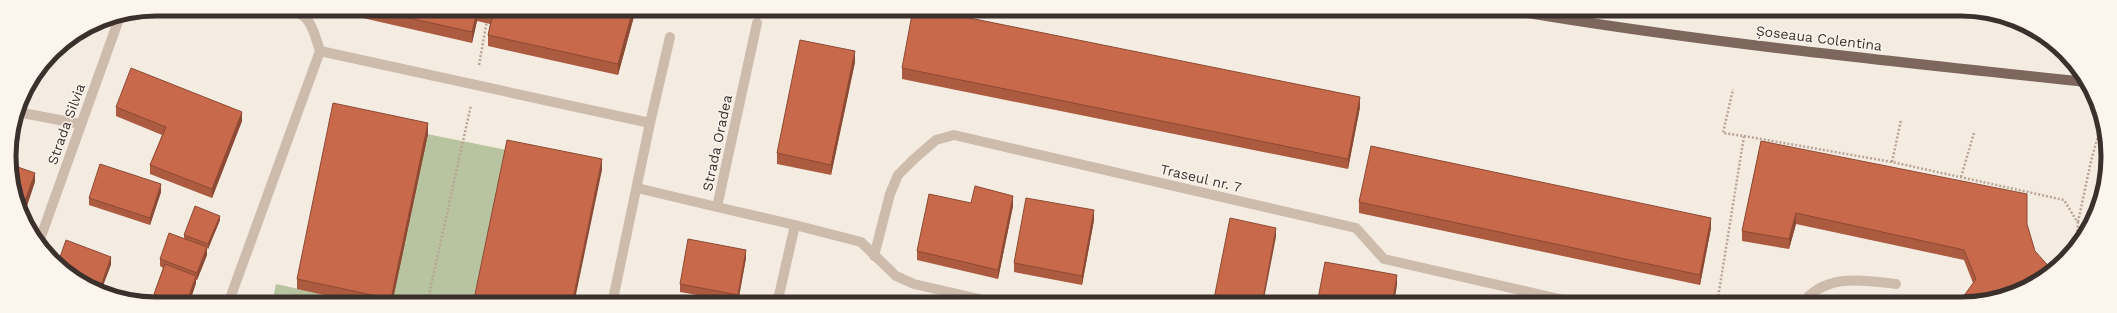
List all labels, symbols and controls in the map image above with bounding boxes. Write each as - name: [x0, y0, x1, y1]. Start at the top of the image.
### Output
- street label: Șoseaua Colentina: [1755, 22, 1883, 55]
- street label: Strada Silvia: [44, 81, 88, 167]
- street label: Strada Oradea: [699, 93, 735, 193]
- street label: Traseul nr. 7: [1159, 161, 1243, 195]

